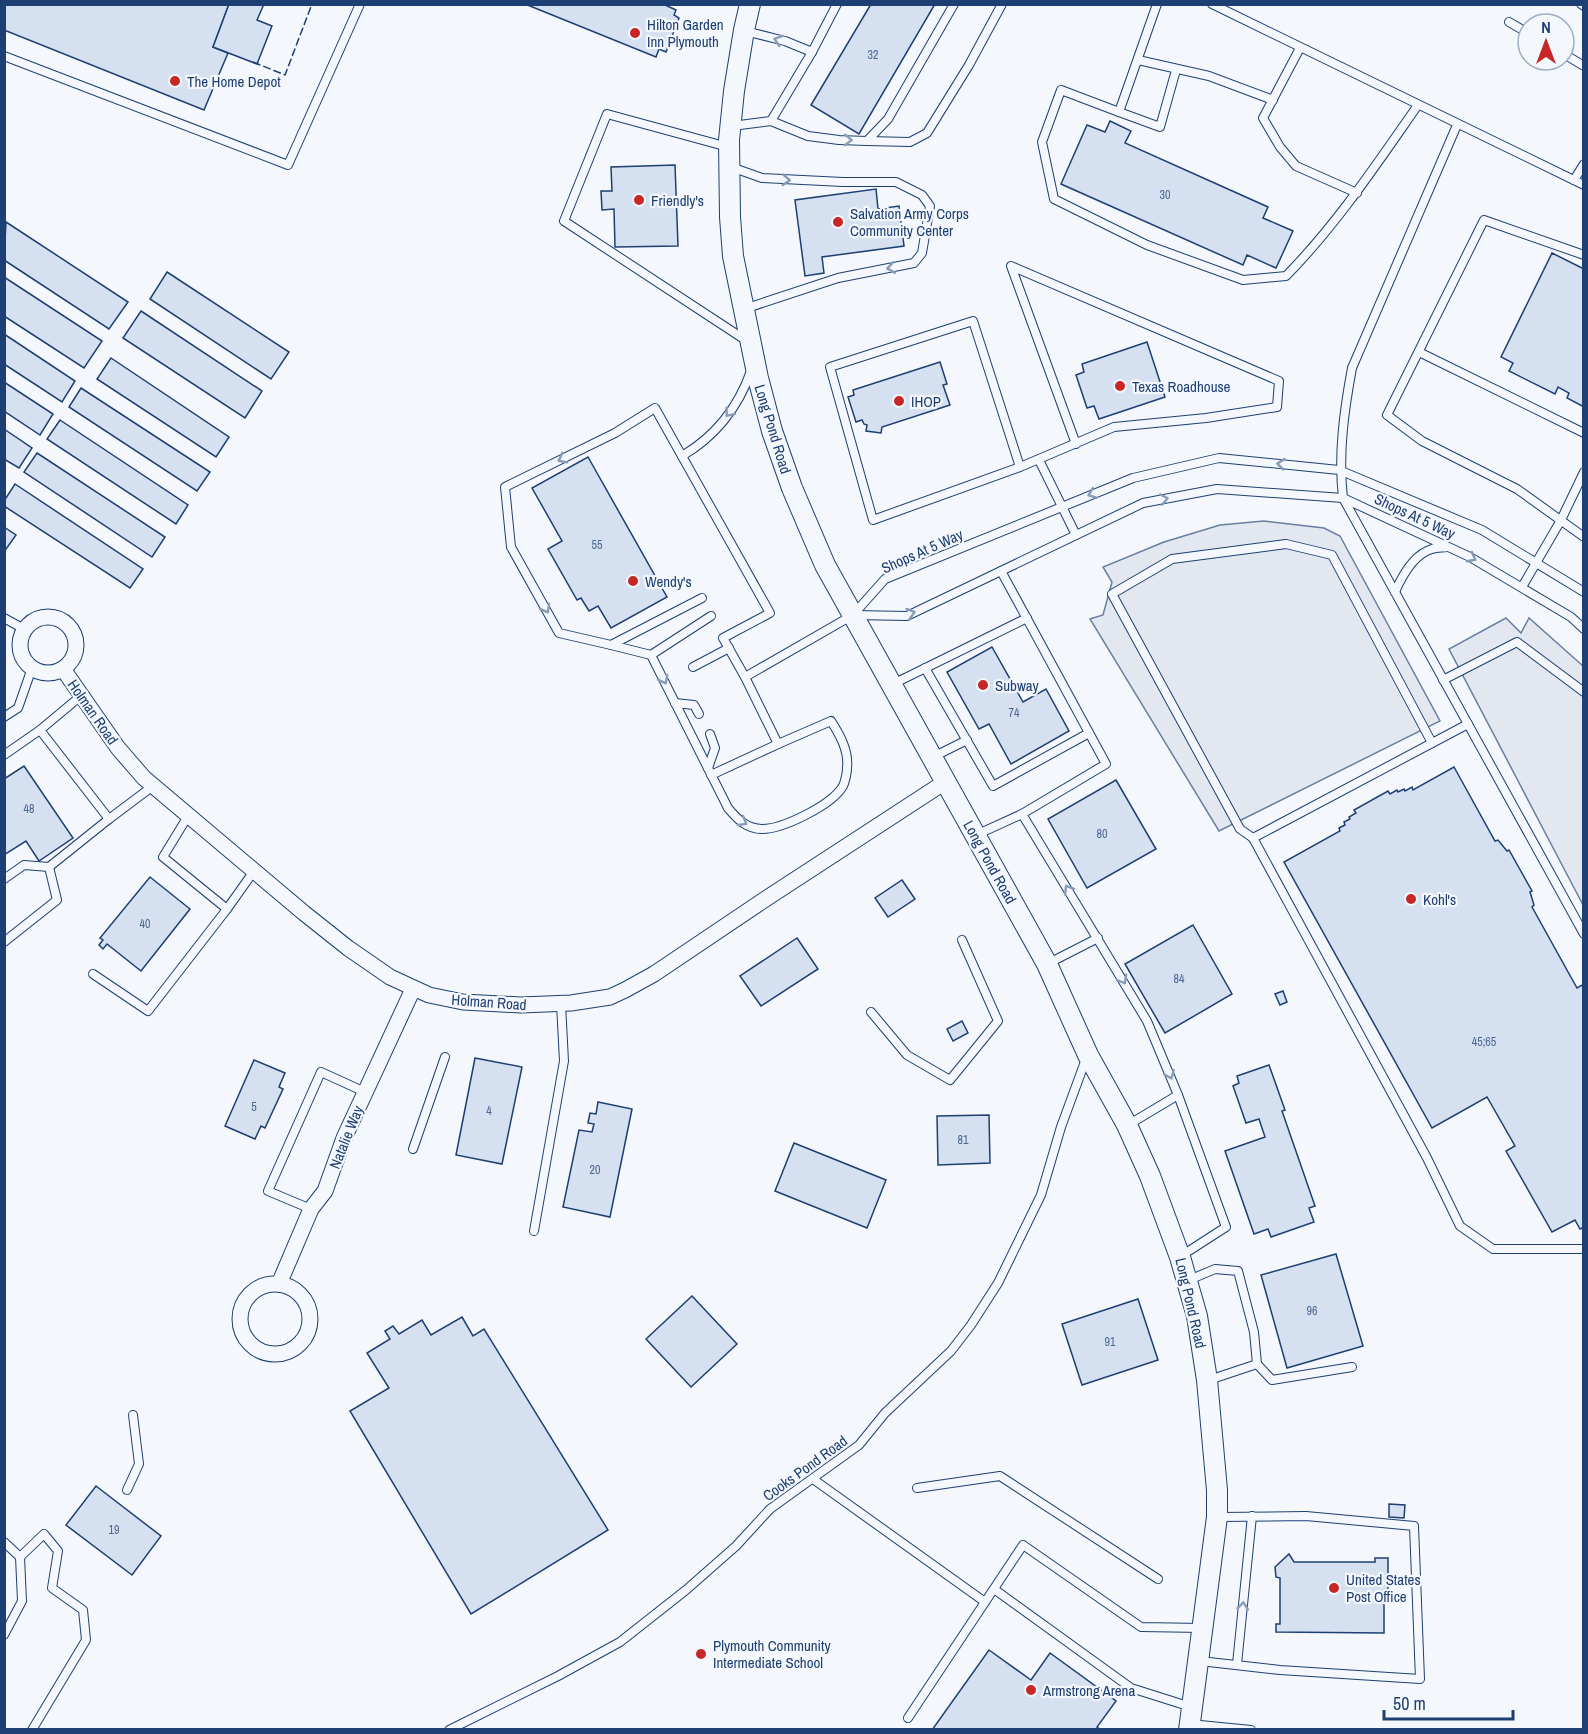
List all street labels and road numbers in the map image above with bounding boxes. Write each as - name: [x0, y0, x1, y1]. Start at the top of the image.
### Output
- street label: Long Pond Road: [749, 382, 797, 476]
- street label: Shops At 5 Way: [1371, 488, 1460, 544]
- street label: Shops At 5 Way: [878, 523, 967, 578]
- street label: Holman Road: [63, 675, 123, 749]
- street label: Long Pond Road: [958, 817, 1022, 907]
- street label: Holman Road: [451, 989, 527, 1015]
- street label: Natalie Way: [324, 1101, 369, 1172]
- street label: Long Pond Road: [1170, 1256, 1212, 1350]
- street label: Cooks Pond Road: [758, 1430, 852, 1506]

